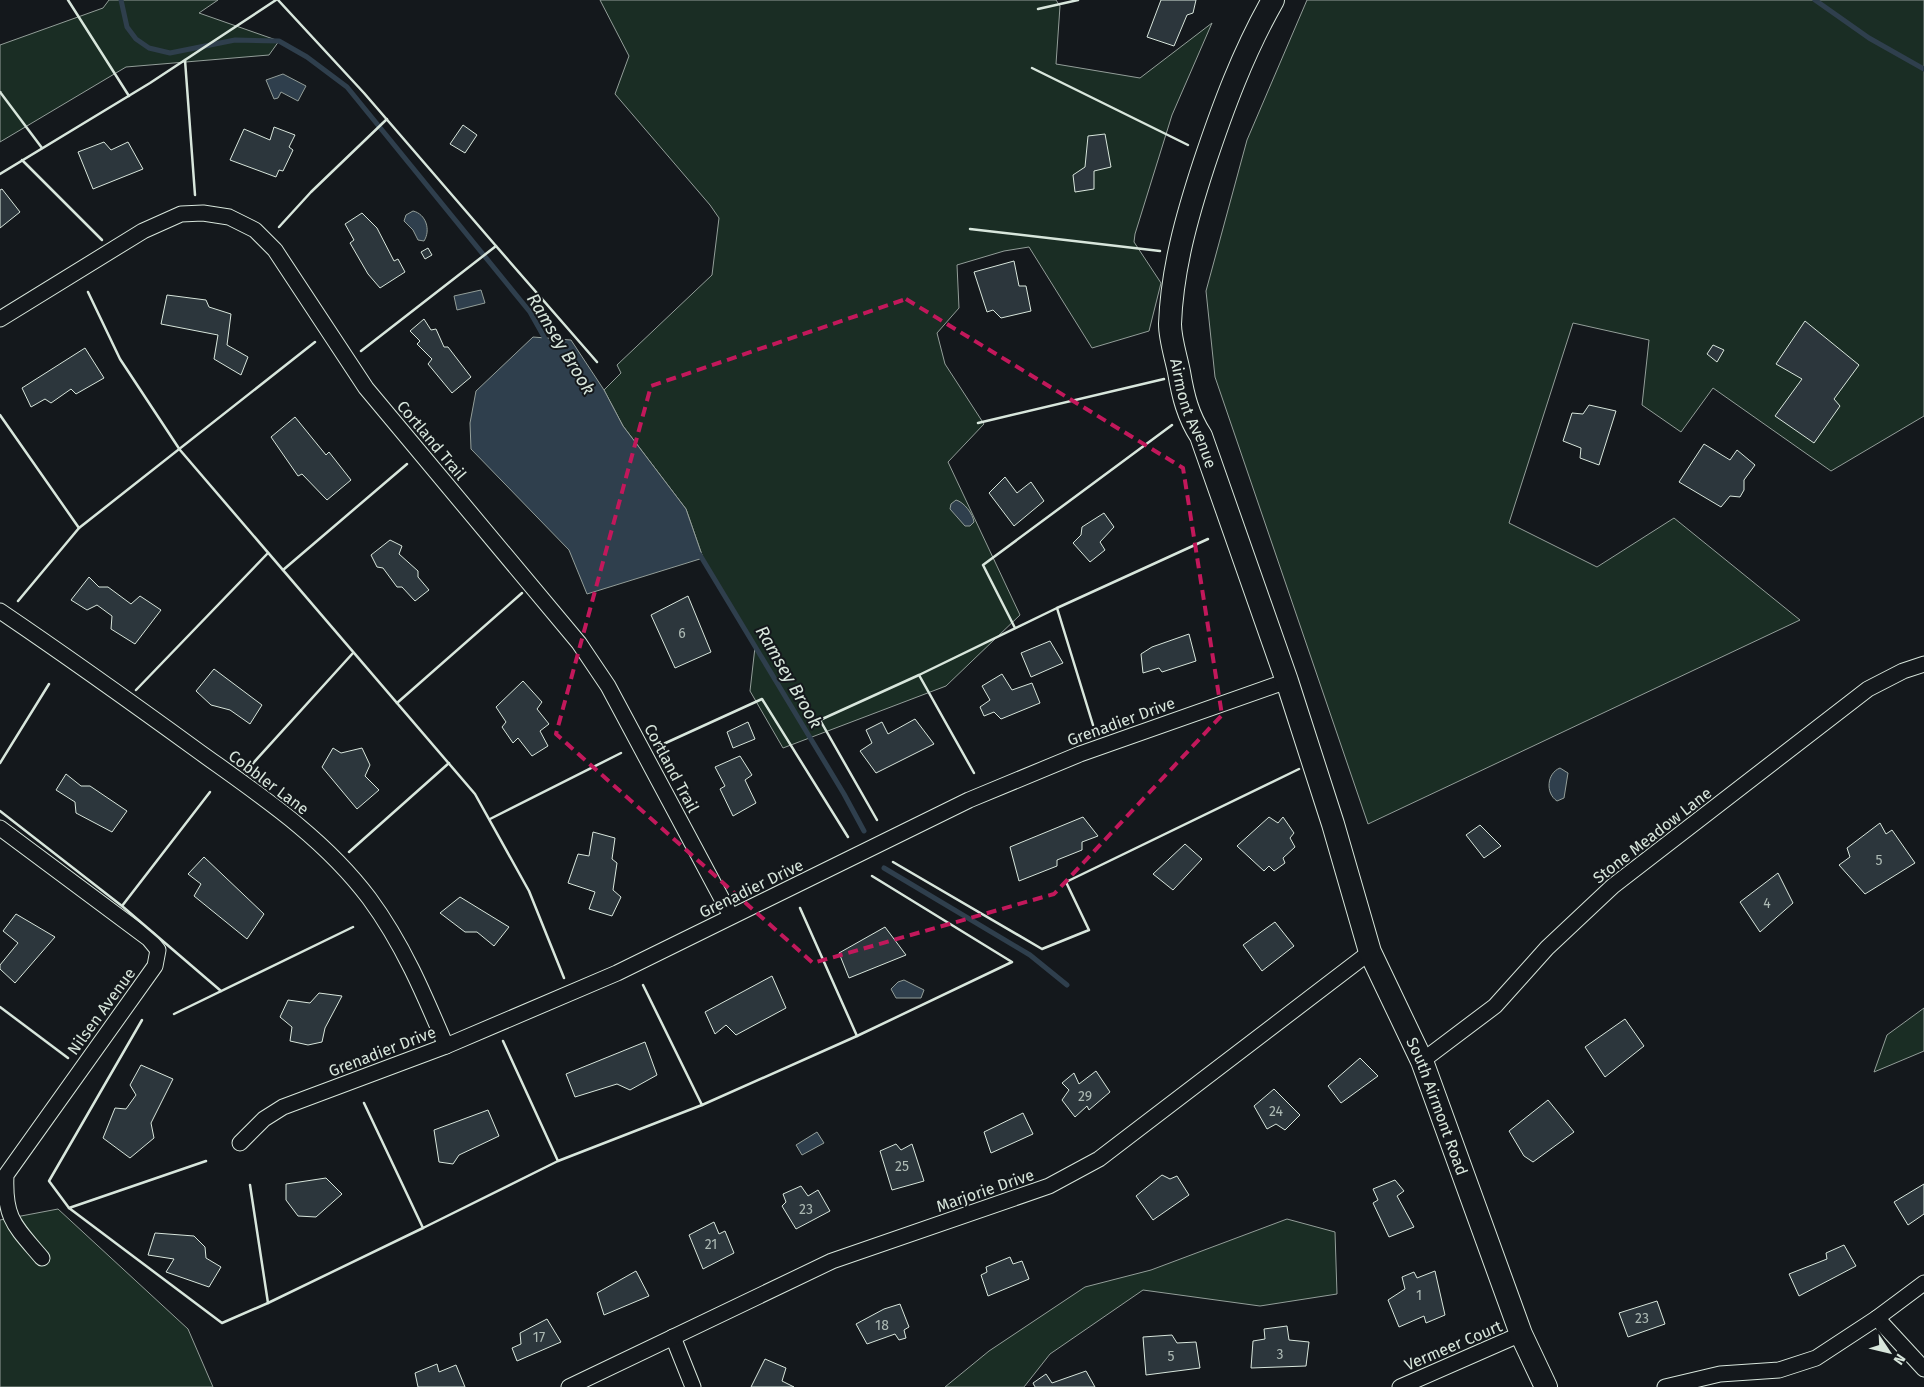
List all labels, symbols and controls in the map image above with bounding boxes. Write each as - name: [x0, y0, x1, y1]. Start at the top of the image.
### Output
- water label: Ramsey Brook: [522, 289, 600, 399]
- street label: Airmont Avenue: [1166, 357, 1221, 471]
- street label: Cortland Trail: [393, 397, 470, 484]
- water label: Ramsey Brook: [751, 622, 827, 732]
- house number: 6: [678, 625, 686, 642]
- street label: Grenadier Drive: [1065, 693, 1178, 750]
- street label: Cortland Trail: [640, 721, 703, 816]
- street label: Cobbler Lane: [225, 746, 312, 819]
- street label: Stone Meadow Lane: [1589, 783, 1715, 887]
- house number: 5: [1875, 852, 1883, 869]
- street label: Grenadier Drive: [696, 855, 806, 922]
- house number: 4: [1763, 895, 1771, 912]
- street label: Nilsen Avenue: [63, 964, 139, 1059]
- street label: Grenadier Drive: [326, 1022, 438, 1081]
- street label: South Airmont Road: [1402, 1034, 1472, 1178]
- house number: 29: [1078, 1088, 1092, 1105]
- house number: 24: [1269, 1103, 1284, 1120]
- house number: 25: [895, 1158, 909, 1175]
- street label: Marjorie Drive: [934, 1165, 1037, 1216]
- house number: 23: [799, 1201, 813, 1218]
- house number: 21: [705, 1236, 717, 1253]
- house number: 1: [1416, 1287, 1422, 1304]
- house number: 23: [1635, 1310, 1649, 1327]
- street label: Vermeer Court: [1402, 1316, 1505, 1375]
- house number: 18: [875, 1317, 889, 1334]
- north arrow: [1864, 1327, 1914, 1377]
- house number: 17: [533, 1329, 545, 1346]
- house number: 3: [1277, 1346, 1284, 1363]
- house number: 5: [1167, 1348, 1175, 1365]
- text: N: [1890, 1350, 1909, 1368]

